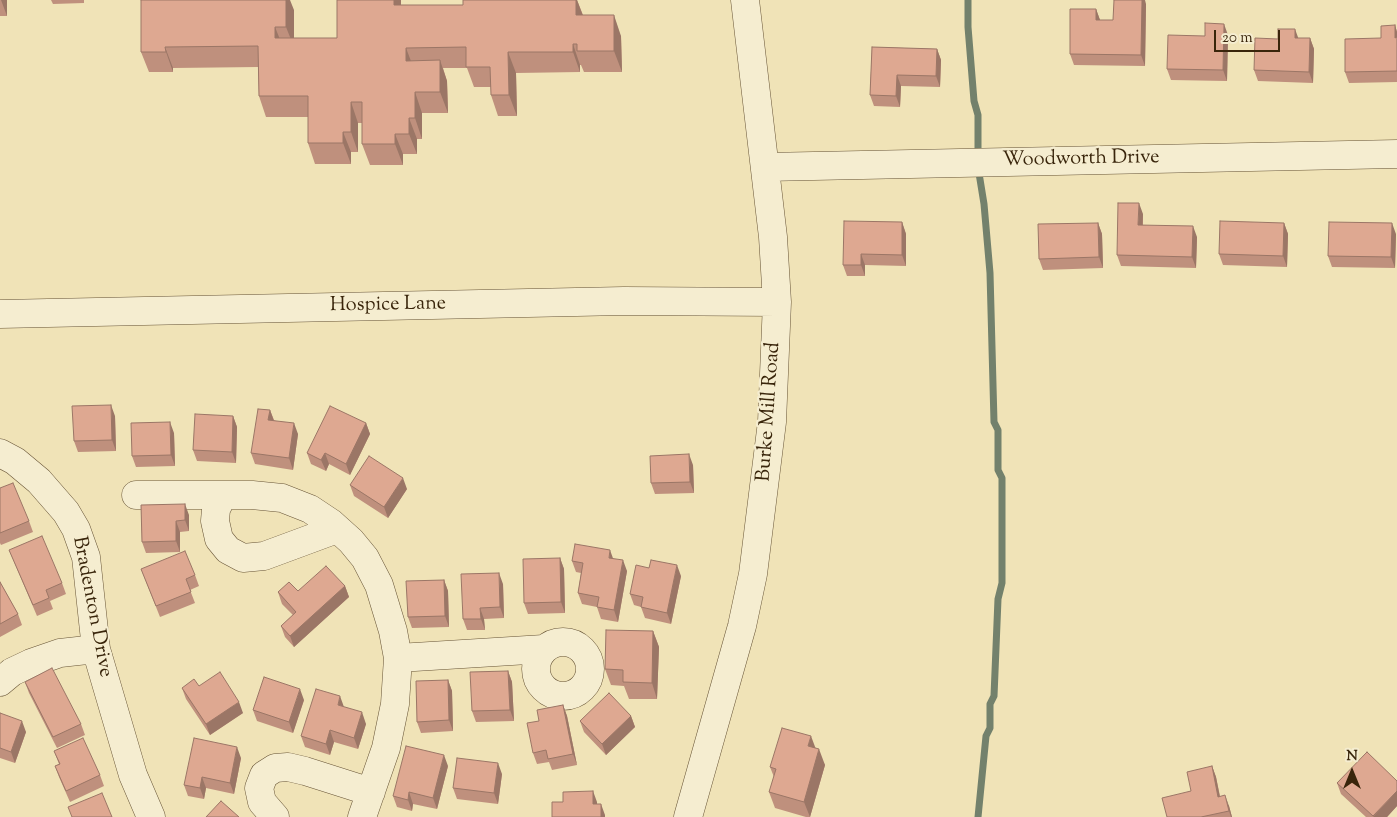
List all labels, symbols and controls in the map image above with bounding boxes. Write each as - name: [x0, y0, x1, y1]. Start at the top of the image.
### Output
- scale bar: [1217, 20, 1283, 52]
- text: 20 m: [1222, 28, 1253, 49]
- street label: Woodworth Drive: [1002, 147, 1160, 173]
- street label: Hospice Lane: [330, 293, 446, 319]
- street label: Burke Mill Road: [753, 341, 787, 483]
- street label: Bradenton Drive: [66, 534, 116, 680]
- north arrow: [1327, 747, 1377, 797]
- text: N: [1346, 747, 1358, 767]

